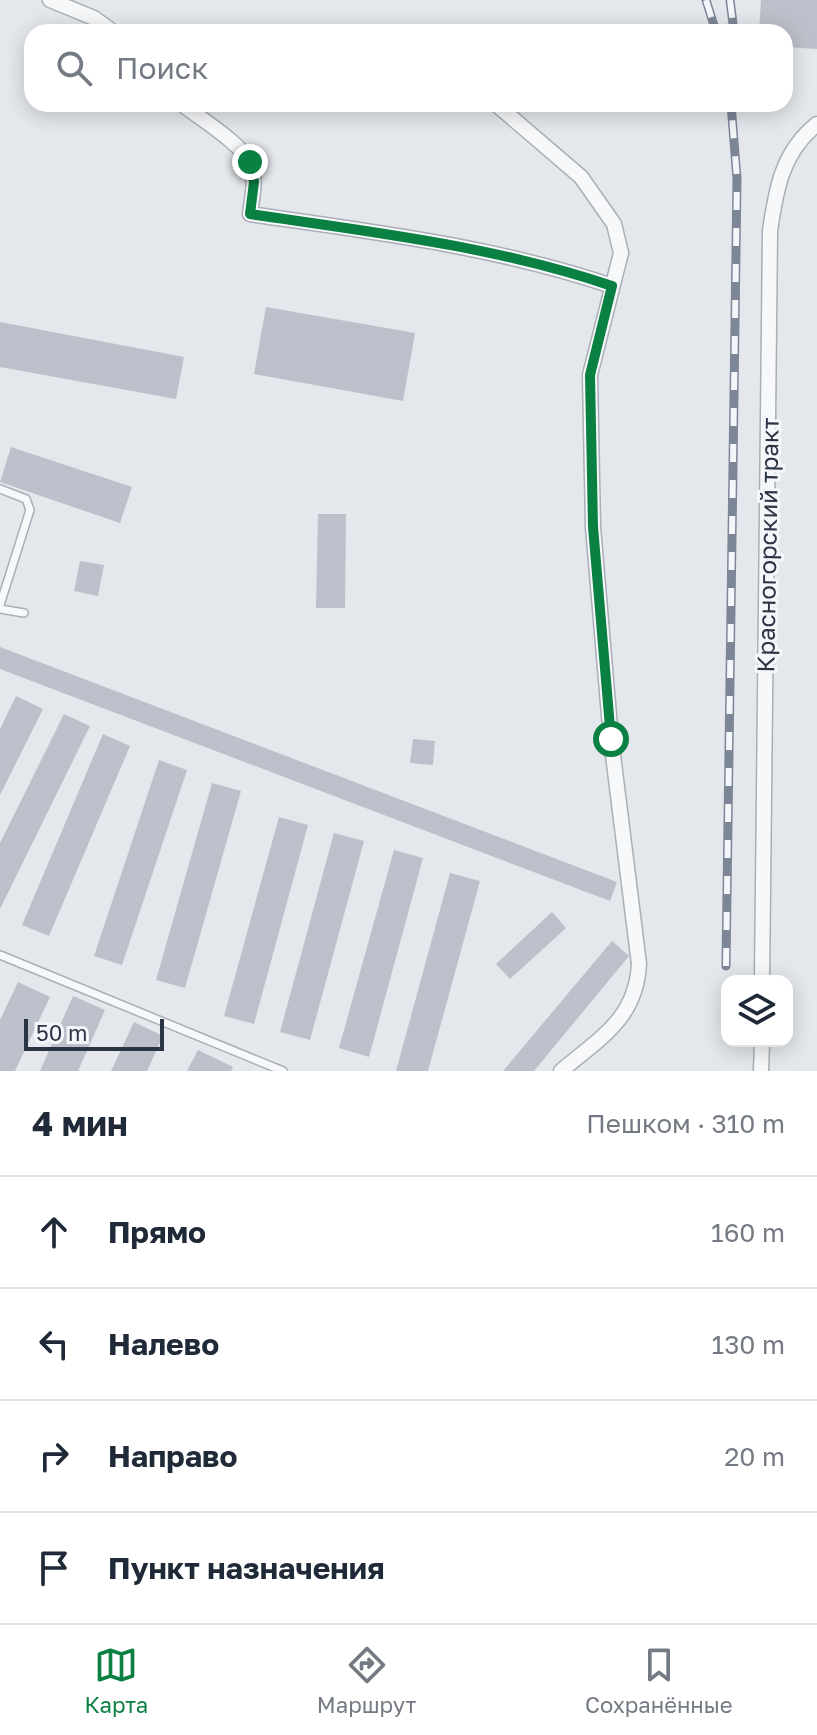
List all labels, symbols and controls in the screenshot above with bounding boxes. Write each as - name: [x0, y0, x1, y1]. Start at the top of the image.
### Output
- search box: [24, 24, 793, 112]
- icon: search: [52, 46, 96, 90]
- text: Поиск: [116, 50, 208, 86]
- route end: [232, 144, 268, 180]
- street label: Красногорский тракт: [750, 417, 784, 673]
- route start: [593, 721, 629, 757]
- map controls: [721, 975, 793, 1047]
- button: layers: [721, 975, 793, 1047]
- scale bar: [24, 1015, 164, 1051]
- text: 50 m: [36, 1019, 87, 1046]
- text: 4 мин: [32, 1103, 128, 1143]
- text: Пешком · 310 m: [586, 1108, 785, 1139]
- icon: ahead: [32, 1210, 76, 1254]
- text: Прямо: [108, 1214, 206, 1250]
- text: 160 m: [711, 1217, 785, 1248]
- icon: left: [32, 1322, 76, 1366]
- text: Налево: [108, 1326, 219, 1362]
- text: 130 m: [712, 1329, 785, 1360]
- icon: right: [32, 1434, 76, 1478]
- text: Направо: [108, 1438, 237, 1474]
- text: 20 m: [724, 1441, 785, 1472]
- icon: arrive: [32, 1546, 76, 1590]
- text: Пункт назначения: [108, 1550, 385, 1586]
- tab: Карта: [84, 1643, 148, 1718]
- tab: Маршрут: [317, 1643, 416, 1718]
- tab: Сохранённые: [585, 1643, 733, 1718]

